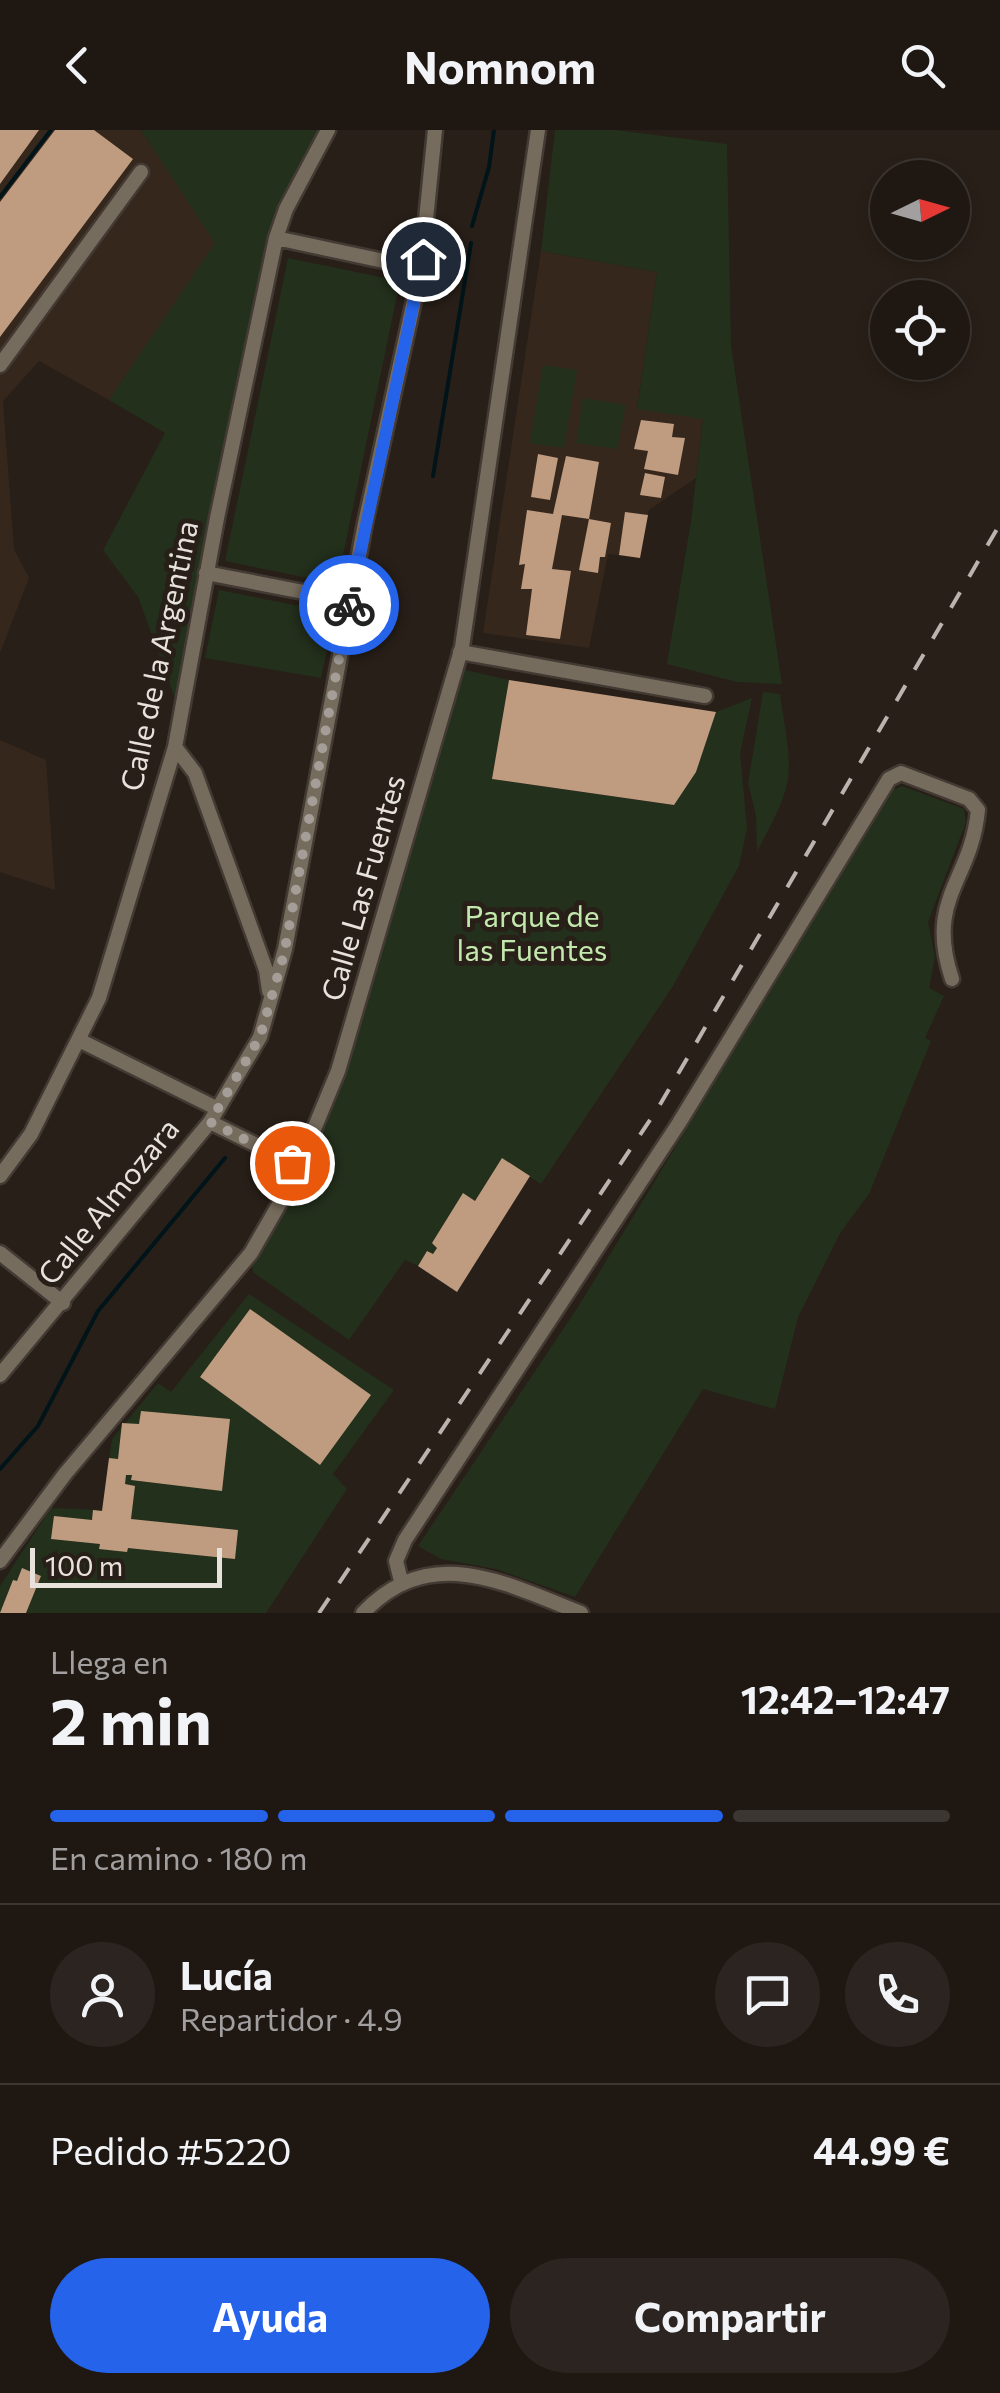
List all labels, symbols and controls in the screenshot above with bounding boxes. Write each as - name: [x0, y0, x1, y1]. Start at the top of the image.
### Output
- icon: back: [50, 38, 105, 93]
- text: Nomnom: [404, 38, 596, 93]
- icon: search: [895, 38, 950, 93]
- north arrow: [870, 160, 970, 260]
- map controls: [870, 160, 970, 380]
- pin: [381, 217, 466, 302]
- icon: home: [396, 232, 451, 287]
- button: locate: [870, 280, 970, 380]
- street label: Calle de la Argentina: [111, 517, 204, 794]
- courier: [299, 555, 399, 655]
- icon: bike: [322, 578, 377, 633]
- street label: Calle Las Fuentes: [312, 770, 412, 1005]
- park label: Parque de las Fuentes: [457, 896, 607, 967]
- street label: Calle Almozara: [29, 1110, 185, 1291]
- pin: [250, 1121, 335, 1206]
- icon: bag: [265, 1136, 320, 1191]
- scale bar: [30, 1543, 222, 1588]
- text: 100 m: [45, 1548, 123, 1582]
- text: Llega en: [50, 1641, 169, 1681]
- text: 12:42–12:47: [741, 1675, 950, 1722]
- text: 2 min: [50, 1679, 212, 1758]
- text: En camino · 180 m: [50, 1837, 307, 1877]
- button: person: [50, 1942, 155, 2047]
- button: chat: [715, 1942, 820, 2047]
- button: phone: [845, 1942, 950, 2047]
- text: Lucía: [180, 1951, 273, 1998]
- text: Repartidor · 4.9: [180, 1998, 403, 2038]
- text: Pedido #5220: [50, 2126, 292, 2173]
- text: 44.99 €: [813, 2126, 950, 2173]
- button: Ayuda: [50, 2258, 490, 2373]
- button: Compartir: [510, 2258, 950, 2373]

